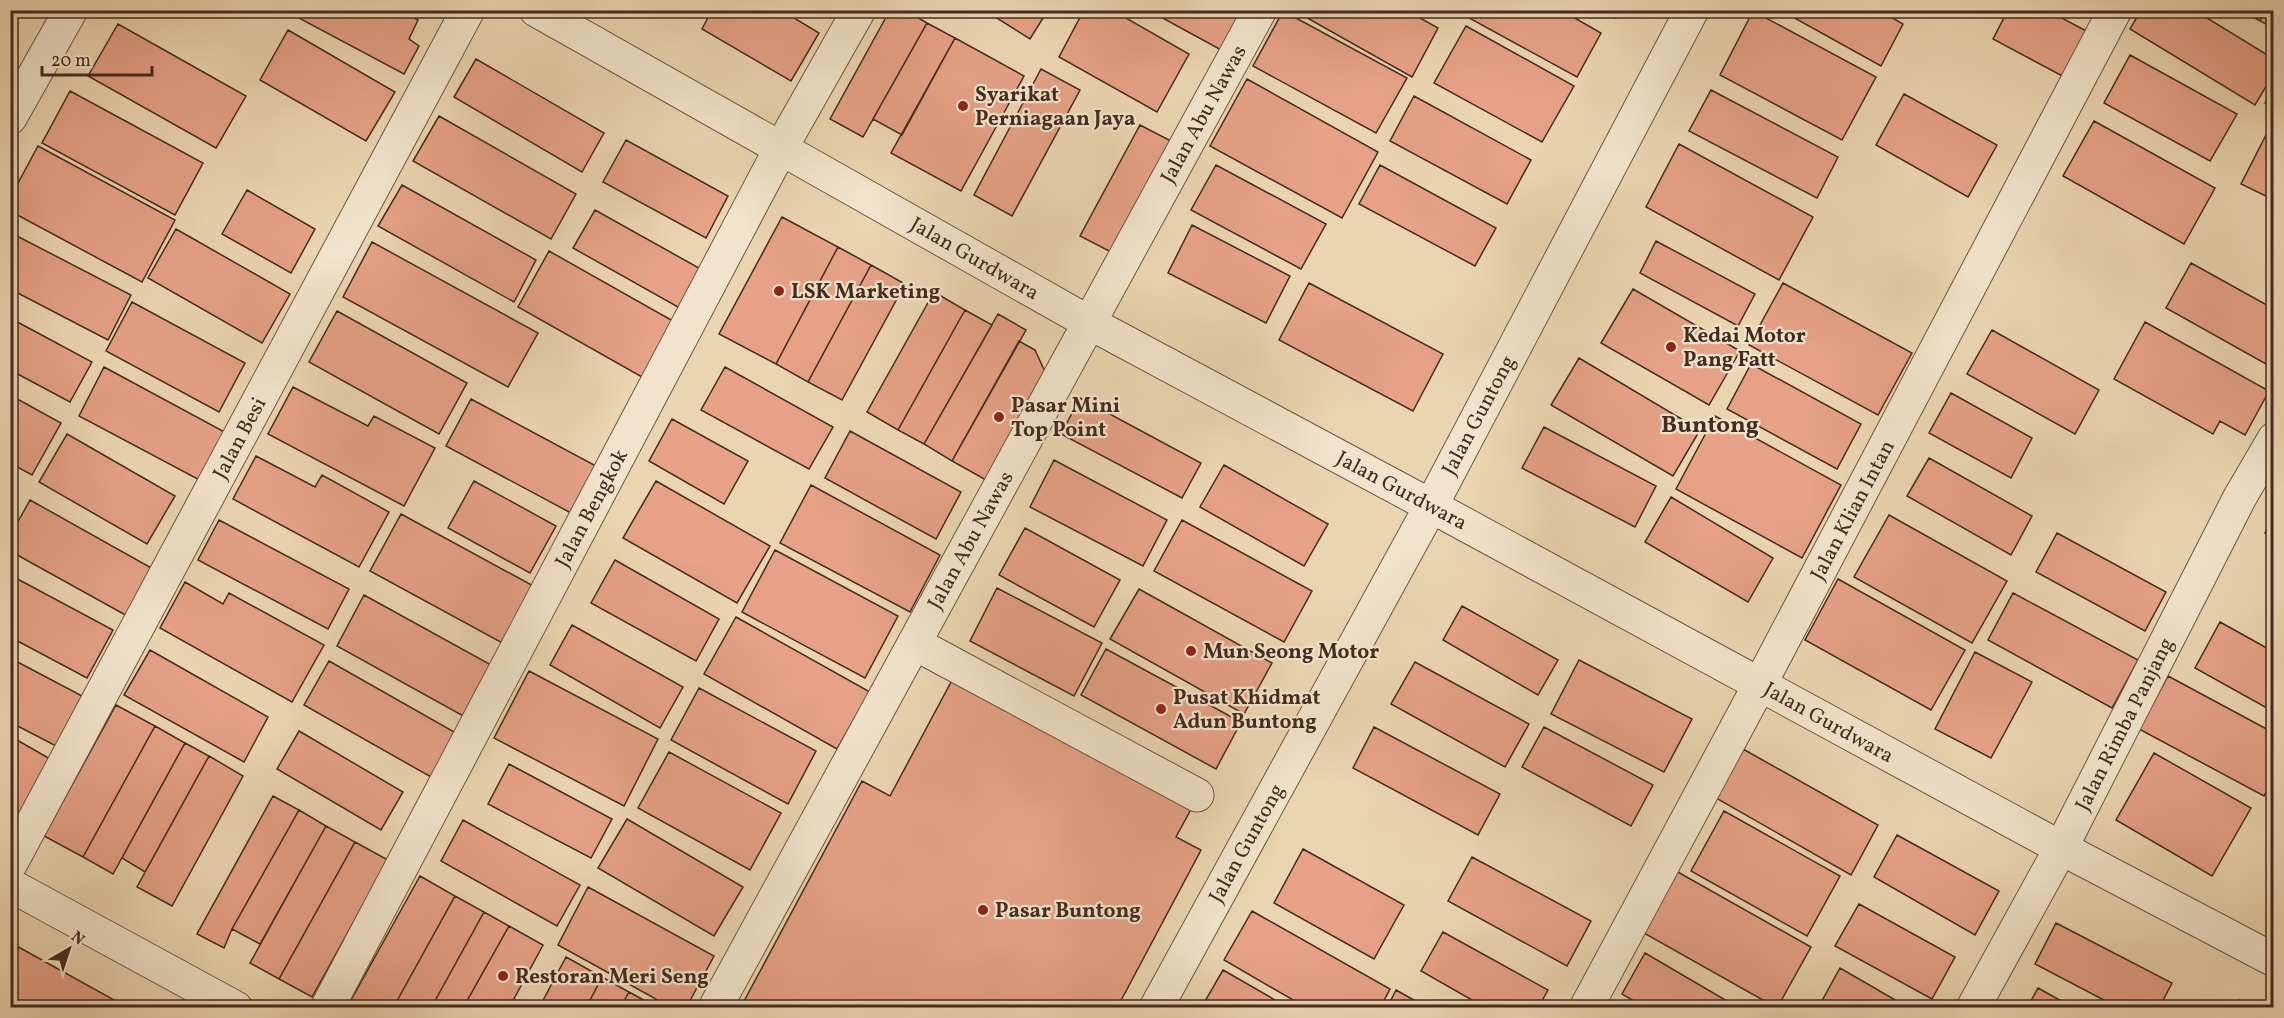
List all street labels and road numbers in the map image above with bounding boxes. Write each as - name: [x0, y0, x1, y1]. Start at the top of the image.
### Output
- street label: Jalan Abu Nawas: [1154, 40, 1254, 189]
- street label: Jalan Gurdwara: [904, 211, 1044, 308]
- street label: Jalan Guntong: [1435, 351, 1523, 481]
- street label: Jalan Besi: [207, 393, 274, 485]
- street label: Jalan Klian Intan: [1804, 435, 1903, 586]
- street label: Jalan Bengkok: [549, 444, 636, 573]
- street label: Jalan Gurdwara: [1331, 445, 1472, 538]
- street label: Jalan Abu Nawas: [921, 466, 1021, 615]
- street label: Jalan Rimba Panjang: [2069, 633, 2182, 816]
- street label: Jalan Gurdwara: [1758, 676, 1899, 771]
- street label: Jalan Guntong: [1203, 779, 1292, 909]

